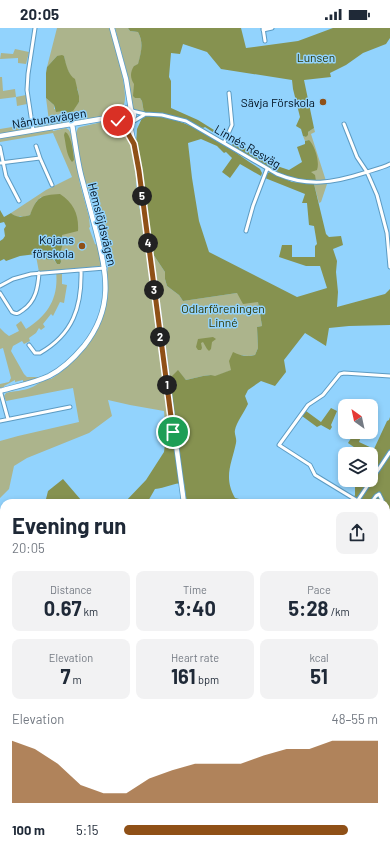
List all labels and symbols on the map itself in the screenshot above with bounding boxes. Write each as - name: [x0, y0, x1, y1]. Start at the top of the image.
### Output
- park label: Lunsen: [297, 50, 335, 64]
- place label: Sävja Förskola: [241, 95, 315, 109]
- marker: Sävja Förskola: [318, 97, 328, 107]
- pin: [101, 104, 135, 138]
- street label: Nåntunavägen: [11, 105, 87, 131]
- street label: Linnés Resväg: [212, 121, 284, 171]
- street label: Hemslöjdsvägen: [86, 181, 120, 267]
- pin: 5: [132, 186, 152, 206]
- place label: Kojans förskola: [33, 232, 74, 260]
- pin: 4: [138, 233, 158, 253]
- marker: Kojans förskola: [77, 241, 87, 251]
- pin: 3: [144, 280, 164, 300]
- park label: Odlarföreningen Linné: [181, 301, 265, 329]
- pin: 2: [150, 327, 170, 347]
- pin: 1: [157, 375, 177, 395]
- north arrow: [338, 399, 378, 439]
- pin: [156, 415, 190, 449]

